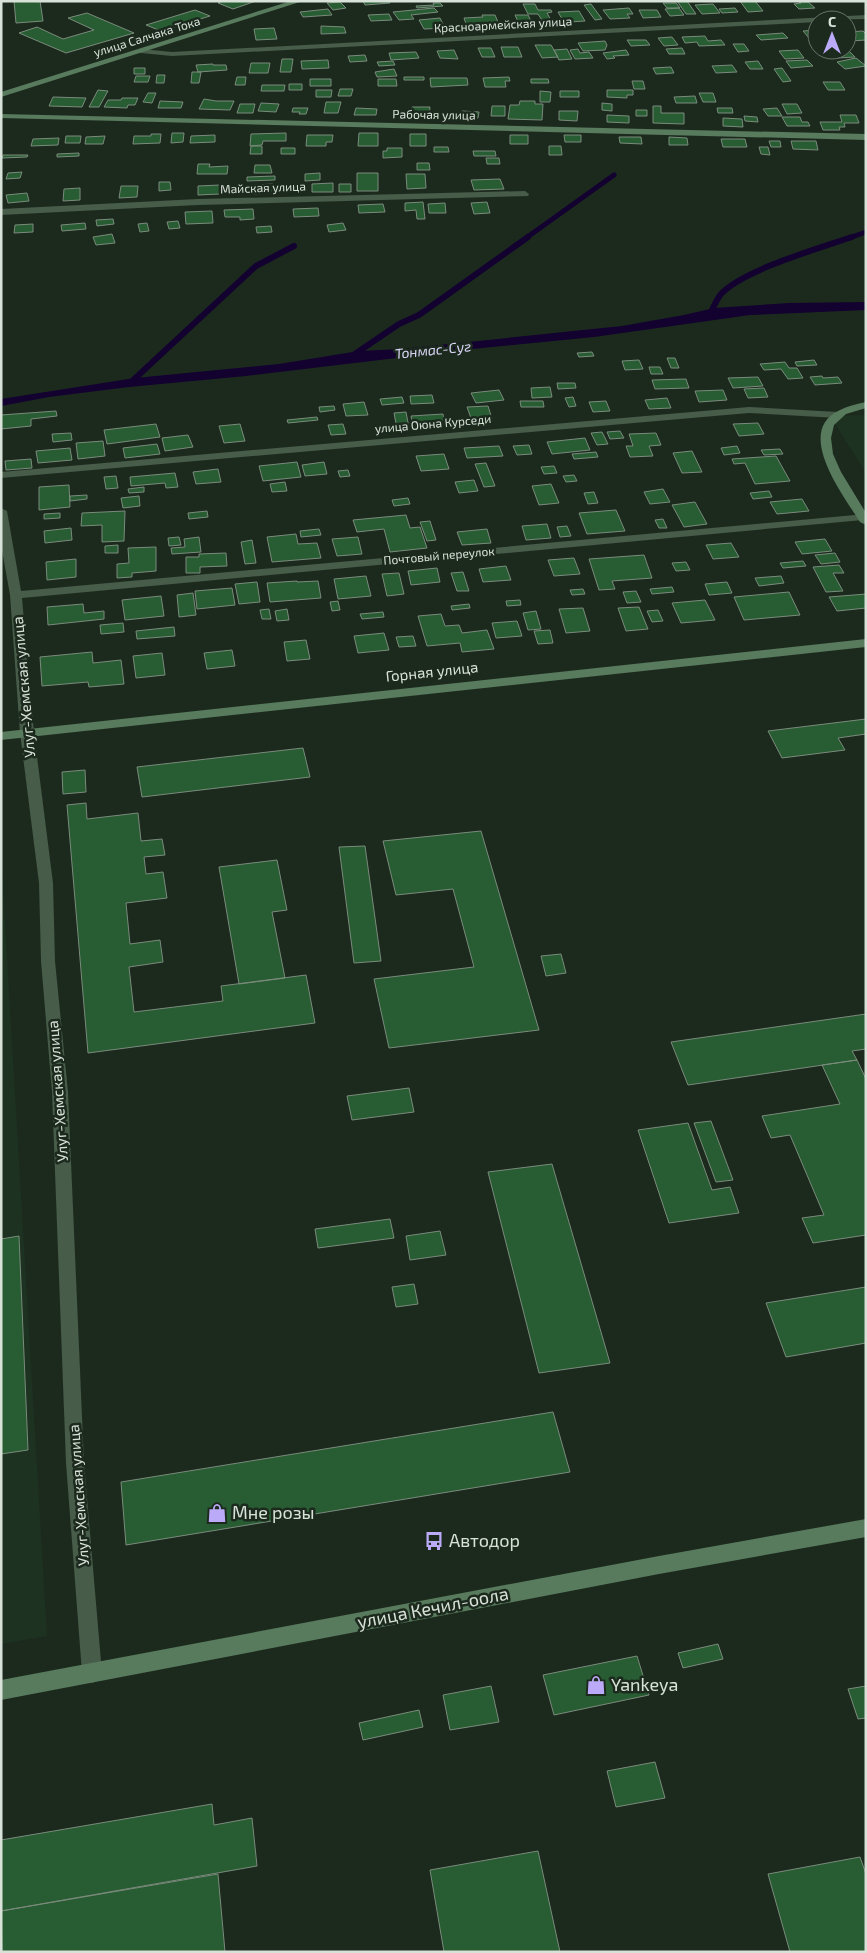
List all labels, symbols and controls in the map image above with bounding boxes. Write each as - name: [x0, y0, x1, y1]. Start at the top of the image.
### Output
- north arrow: [807, 10, 857, 60]
- street label: улица Салчака Тока: [92, 13, 202, 60]
- street label: Красноармейская улица: [434, 13, 572, 36]
- text: С: [828, 13, 836, 30]
- street label: Рабочая улица: [392, 106, 476, 123]
- street label: Майская улица: [220, 179, 306, 196]
- water label: Тонмас-Суг: [394, 337, 472, 362]
- street label: улица Оюна Курседи: [374, 411, 492, 436]
- street label: Почтовый переулок: [383, 543, 496, 568]
- street label: Улуг-Хемская улица: [8, 616, 39, 759]
- street label: Горная улица: [385, 657, 479, 686]
- street label: Улуг-Хемская улица: [43, 1020, 72, 1162]
- street label: Улуг-Хемская улица: [64, 1424, 93, 1566]
- place label: Мне розы: [232, 1501, 315, 1523]
- shop icon: Мне розы: [206, 1502, 228, 1524]
- place label: Автодор: [449, 1529, 520, 1551]
- bus stop icon: Автодор: [423, 1530, 445, 1552]
- street label: улица Кечил-оола: [355, 1582, 510, 1632]
- place label: Yankeya: [611, 1673, 678, 1695]
- shop icon: Yankeya: [585, 1674, 607, 1696]

